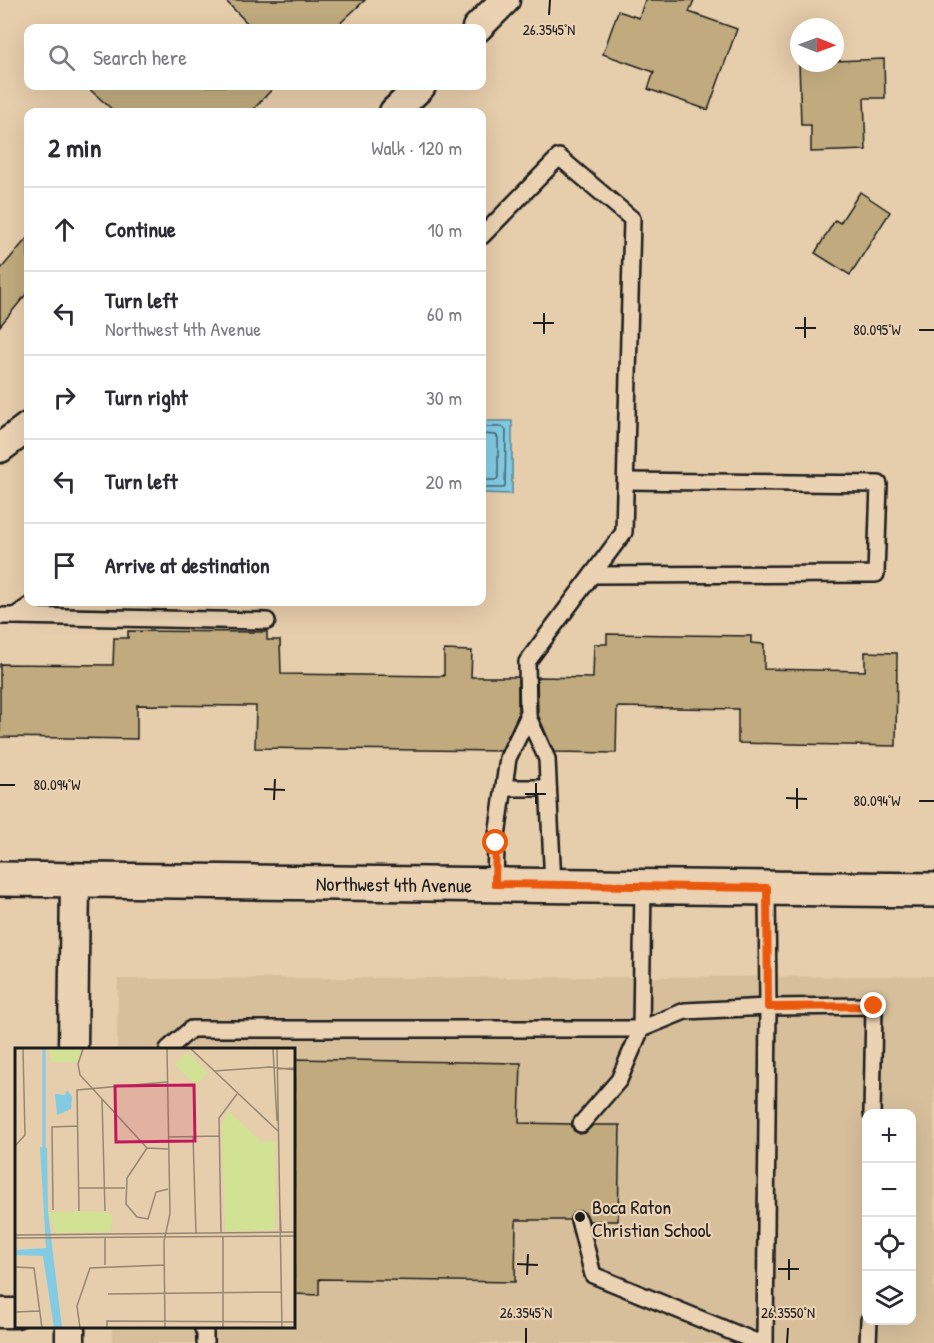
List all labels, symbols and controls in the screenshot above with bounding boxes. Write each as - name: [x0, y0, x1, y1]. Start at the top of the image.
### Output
- north arrow: [790, 18, 844, 72]
- text: 26.3545°N: [523, 19, 575, 40]
- search box: [24, 24, 486, 90]
- icon: search: [45, 41, 78, 74]
- text: Search here: [93, 42, 187, 72]
- text: 2 min: [48, 130, 101, 165]
- text: Walk · 120 m: [371, 134, 462, 161]
- icon: ahead: [48, 213, 81, 246]
- text: Continue: [105, 214, 176, 244]
- text: 10 m: [428, 216, 462, 243]
- text: Turn left: [105, 285, 178, 315]
- icon: left: [48, 297, 81, 330]
- text: 60 m: [427, 300, 462, 327]
- text: Northwest 4th Avenue: [105, 315, 261, 342]
- text: 80.095°W: [853, 319, 902, 340]
- icon: right: [48, 381, 81, 414]
- text: Turn right: [105, 382, 188, 412]
- text: 30 m: [426, 384, 462, 411]
- icon: left: [48, 465, 81, 498]
- text: Turn left: [105, 466, 178, 496]
- text: 20 m: [425, 468, 462, 495]
- icon: arrive: [48, 549, 81, 582]
- text: Arrive at destination: [105, 550, 270, 580]
- text: 80.094°W: [34, 774, 81, 795]
- text: 80.094°W: [854, 790, 901, 811]
- route start: [482, 829, 508, 855]
- street label: Northwest 4th Avenue: [316, 869, 472, 898]
- route end: [860, 992, 886, 1018]
- inset map: [15, 1048, 296, 1328]
- map controls: [862, 1109, 916, 1325]
- button: +: [862, 1109, 916, 1163]
- button: −: [862, 1163, 916, 1217]
- place label: Boca Raton Christian School: [592, 1193, 712, 1243]
- marker: Boca Raton Christian School: [573, 1210, 587, 1224]
- button: locate: [862, 1217, 916, 1271]
- button: layers: [862, 1271, 916, 1325]
- text: 26.3545°N: [500, 1302, 552, 1323]
- text: 26.3550°N: [761, 1302, 815, 1323]

